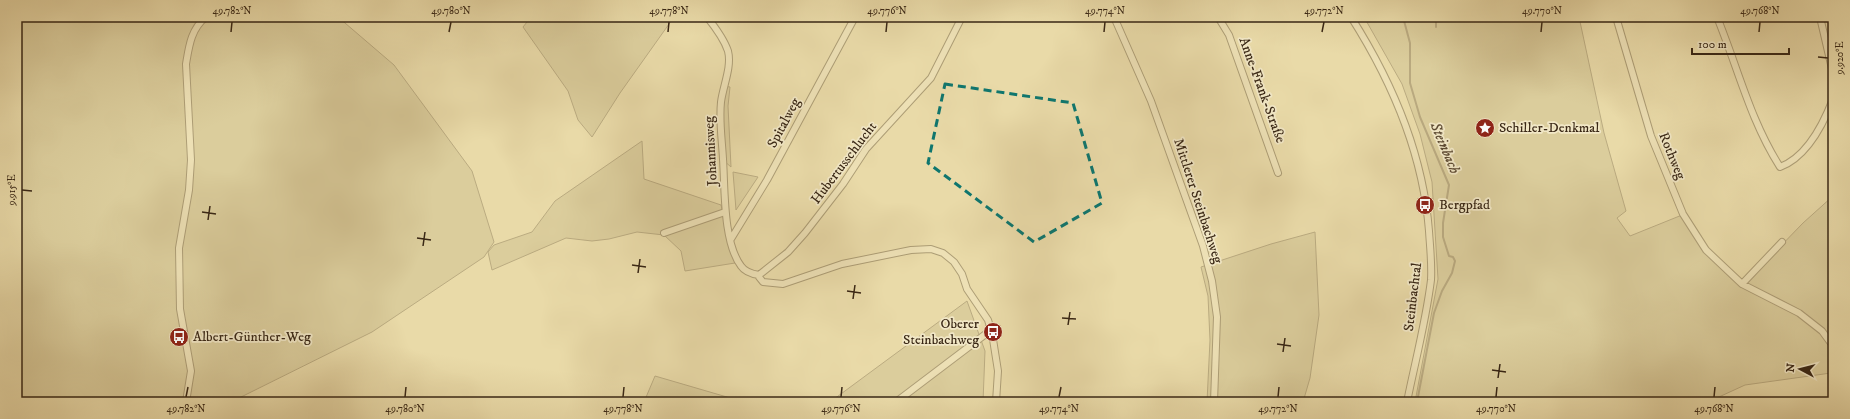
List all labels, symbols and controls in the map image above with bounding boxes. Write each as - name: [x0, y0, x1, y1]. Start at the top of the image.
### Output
- text: 49.782°N: [212, 5, 252, 17]
- text: 49.780°N: [431, 5, 471, 17]
- text: 49.778°N: [649, 5, 689, 17]
- text: 49.776°N: [867, 5, 907, 17]
- text: 49.774°N: [1085, 5, 1125, 17]
- text: 49.772°N: [1304, 5, 1344, 17]
- text: 49.770°N: [1522, 5, 1562, 17]
- text: 49.768°N: [1740, 5, 1780, 17]
- scale bar: [1692, 30, 1789, 56]
- street label: Anne-Frank-Straße: [1235, 35, 1290, 146]
- text: 100 m: [1698, 37, 1727, 52]
- text: 9.920°E: [1834, 42, 1846, 75]
- street label: Spitalweg: [763, 95, 805, 151]
- street label: Johannisweg: [700, 115, 722, 188]
- place icon: Schiller-Denkmal: [1474, 117, 1496, 139]
- street label: Hubertusschlucht: [807, 118, 881, 208]
- water label: Steinbach: [1425, 118, 1464, 177]
- place label: Schiller-Denkmal: [1499, 119, 1600, 137]
- street label: Rothweg: [1654, 130, 1690, 182]
- street label: Mittlerer Steinbachweg: [1169, 136, 1227, 266]
- text: 9.915°E: [6, 174, 18, 207]
- bus stop icon: Bergpfad: [1414, 194, 1436, 216]
- place label: Bergpfad: [1439, 196, 1490, 214]
- street label: Steinbachtal: [1400, 261, 1426, 332]
- place label: Oberer Steinbachweg: [903, 315, 980, 349]
- bus stop icon: Oberer Steinbachweg: [982, 321, 1004, 343]
- bus stop icon: Albert-Günther-Weg: [168, 326, 190, 348]
- place label: Albert-Günther-Weg: [193, 328, 311, 346]
- north arrow: [1780, 349, 1820, 389]
- text: N: [1784, 363, 1799, 373]
- text: 49.782°N: [166, 403, 206, 415]
- text: 49.780°N: [385, 403, 425, 415]
- text: 49.778°N: [603, 403, 643, 415]
- text: 49.776°N: [821, 403, 861, 415]
- text: 49.774°N: [1039, 403, 1079, 415]
- text: 49.772°N: [1258, 403, 1298, 415]
- text: 49.770°N: [1476, 403, 1516, 415]
- text: 49.768°N: [1694, 403, 1734, 415]

